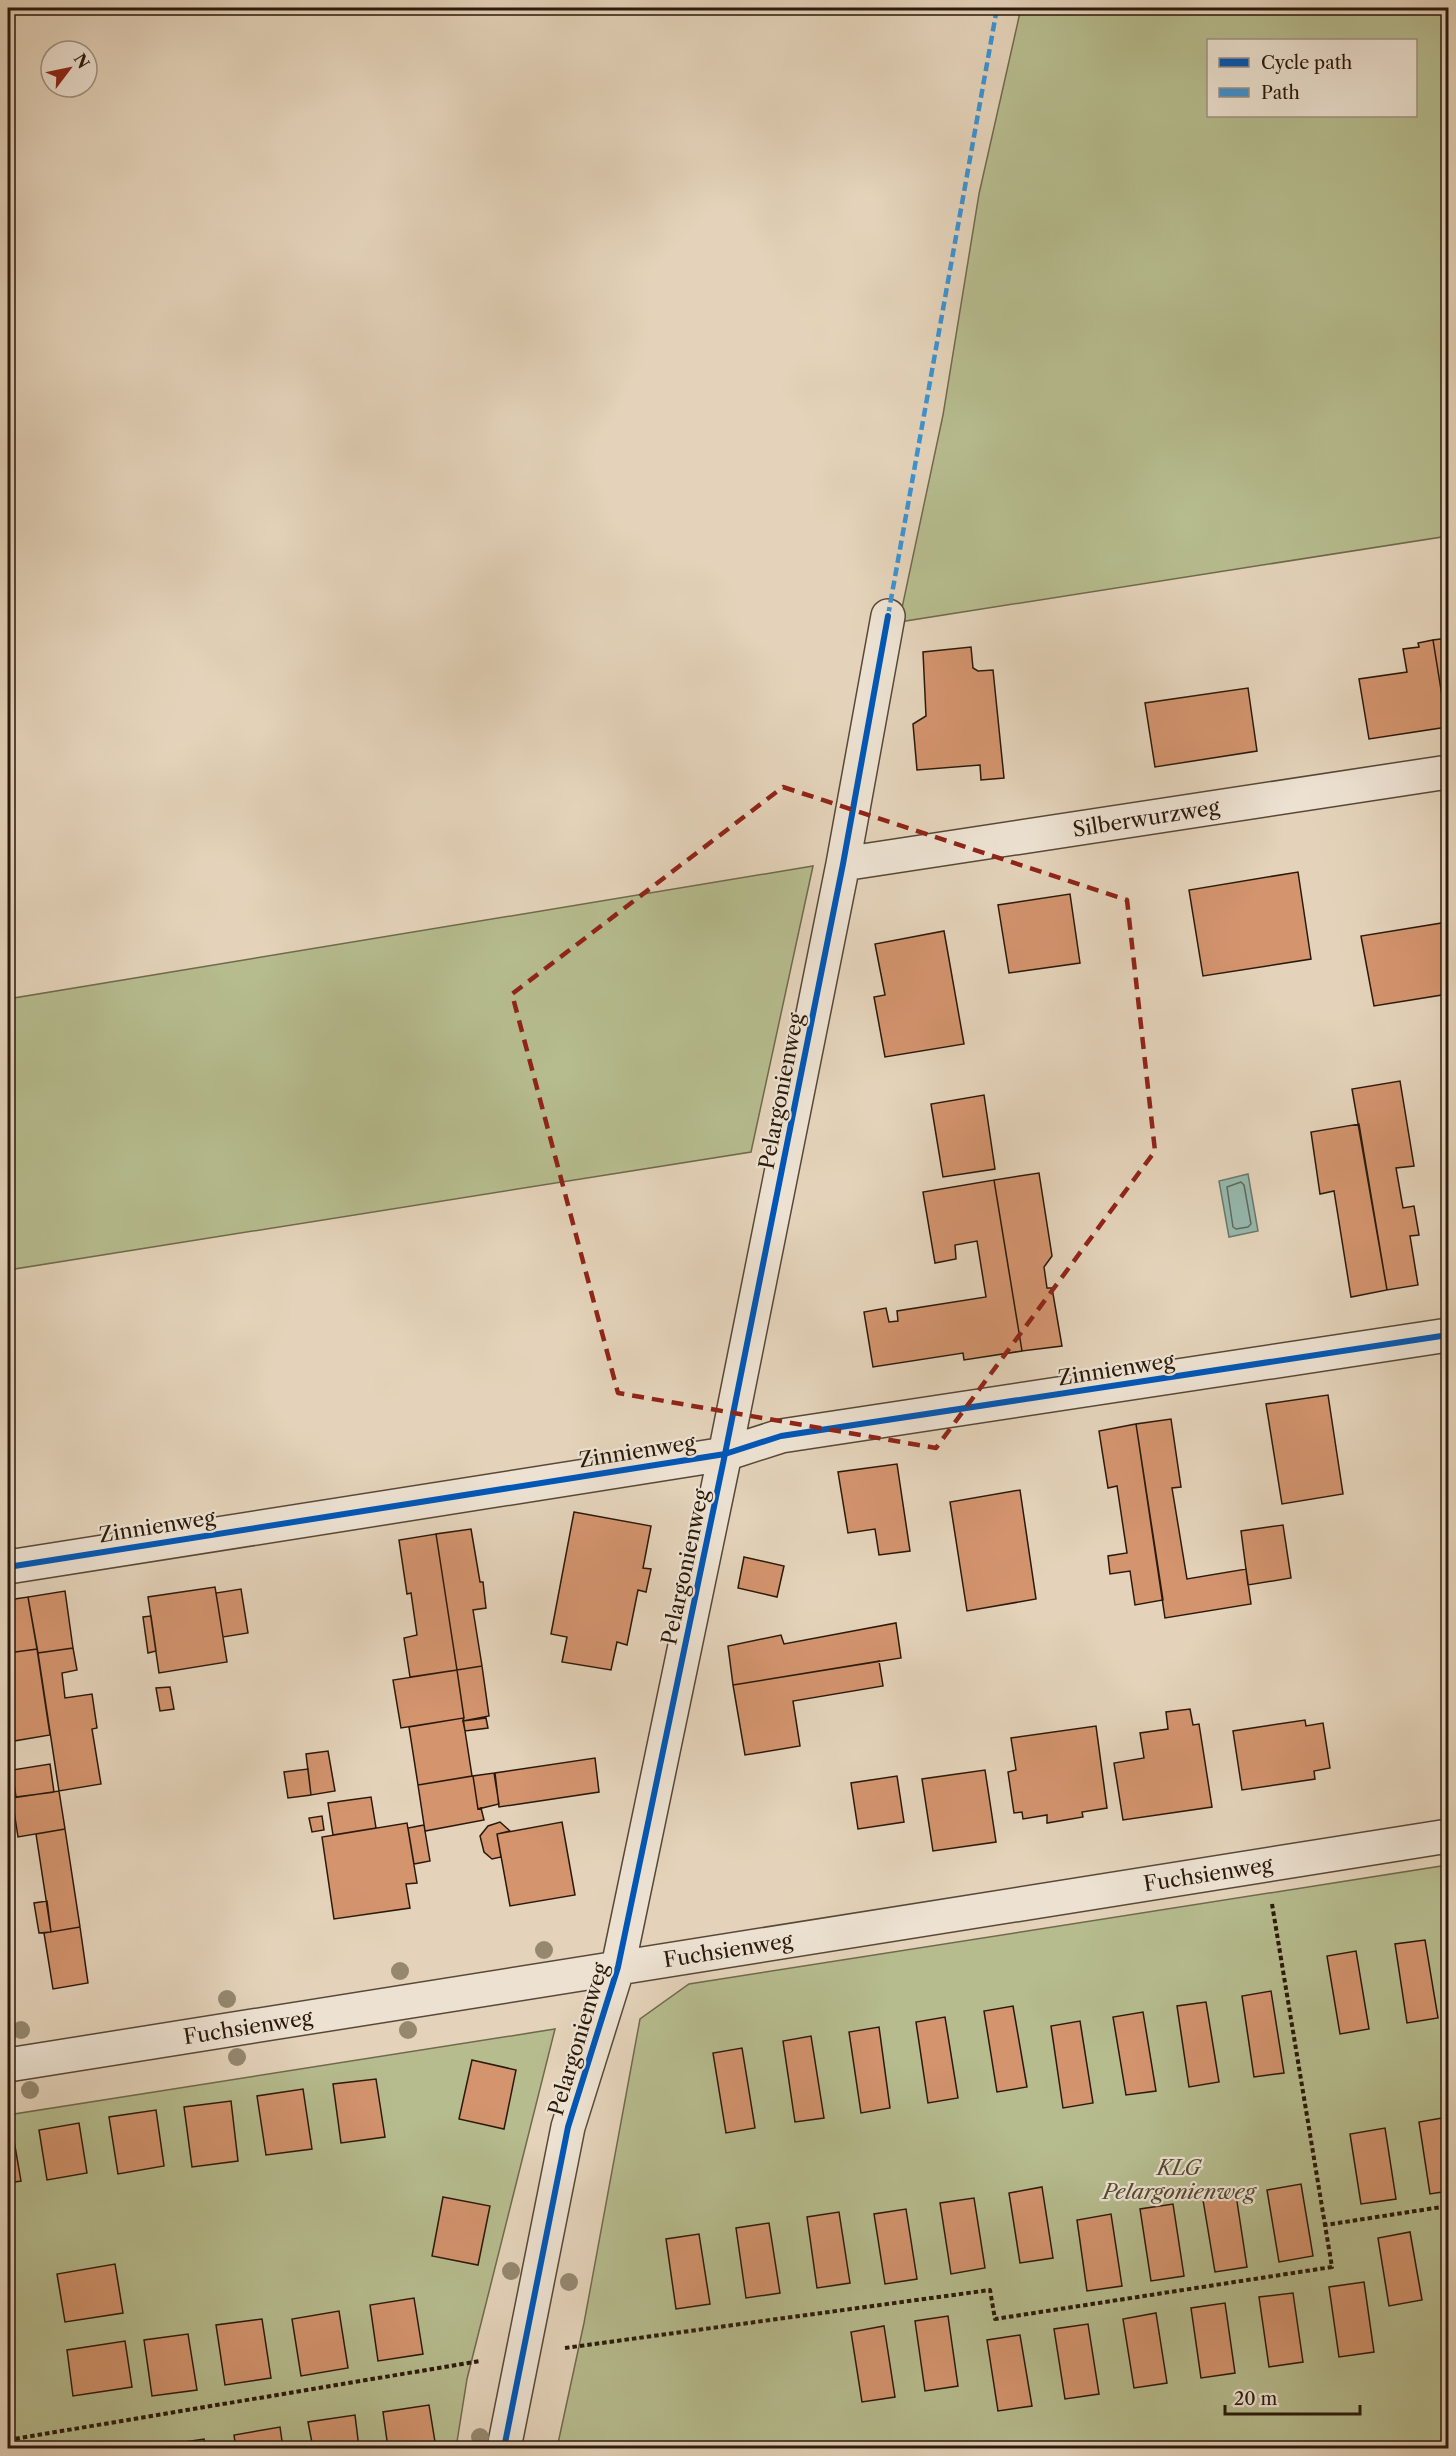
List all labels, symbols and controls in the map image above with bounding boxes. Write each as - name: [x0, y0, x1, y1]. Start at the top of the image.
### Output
- north arrow: [39, 39, 99, 99]
- legend: [1207, 39, 1417, 117]
- text: N: [70, 50, 94, 72]
- text: Cycle path: [1261, 52, 1352, 74]
- text: Path: [1261, 82, 1300, 104]
- street label: Silberwurzweg: [1071, 794, 1222, 842]
- street label: Pelargonienweg: [754, 1010, 809, 1171]
- street label: Zinnienweg: [1056, 1347, 1177, 1391]
- street label: Zinnienweg: [577, 1429, 698, 1473]
- street label: Pelargonienweg: [656, 1486, 714, 1647]
- street label: Zinnienweg: [97, 1504, 218, 1548]
- street label: Fuchsienweg: [1142, 1851, 1275, 1897]
- street label: Fuchsienweg: [662, 1927, 795, 1973]
- street label: Pelargonienweg: [543, 1959, 613, 2118]
- street label: Fuchsienweg: [182, 2004, 315, 2050]
- park label: KLG Pelargonienweg: [1101, 2155, 1258, 2204]
- scale bar: [1225, 2378, 1360, 2416]
- text: 20 m: [1234, 2388, 1278, 2410]

